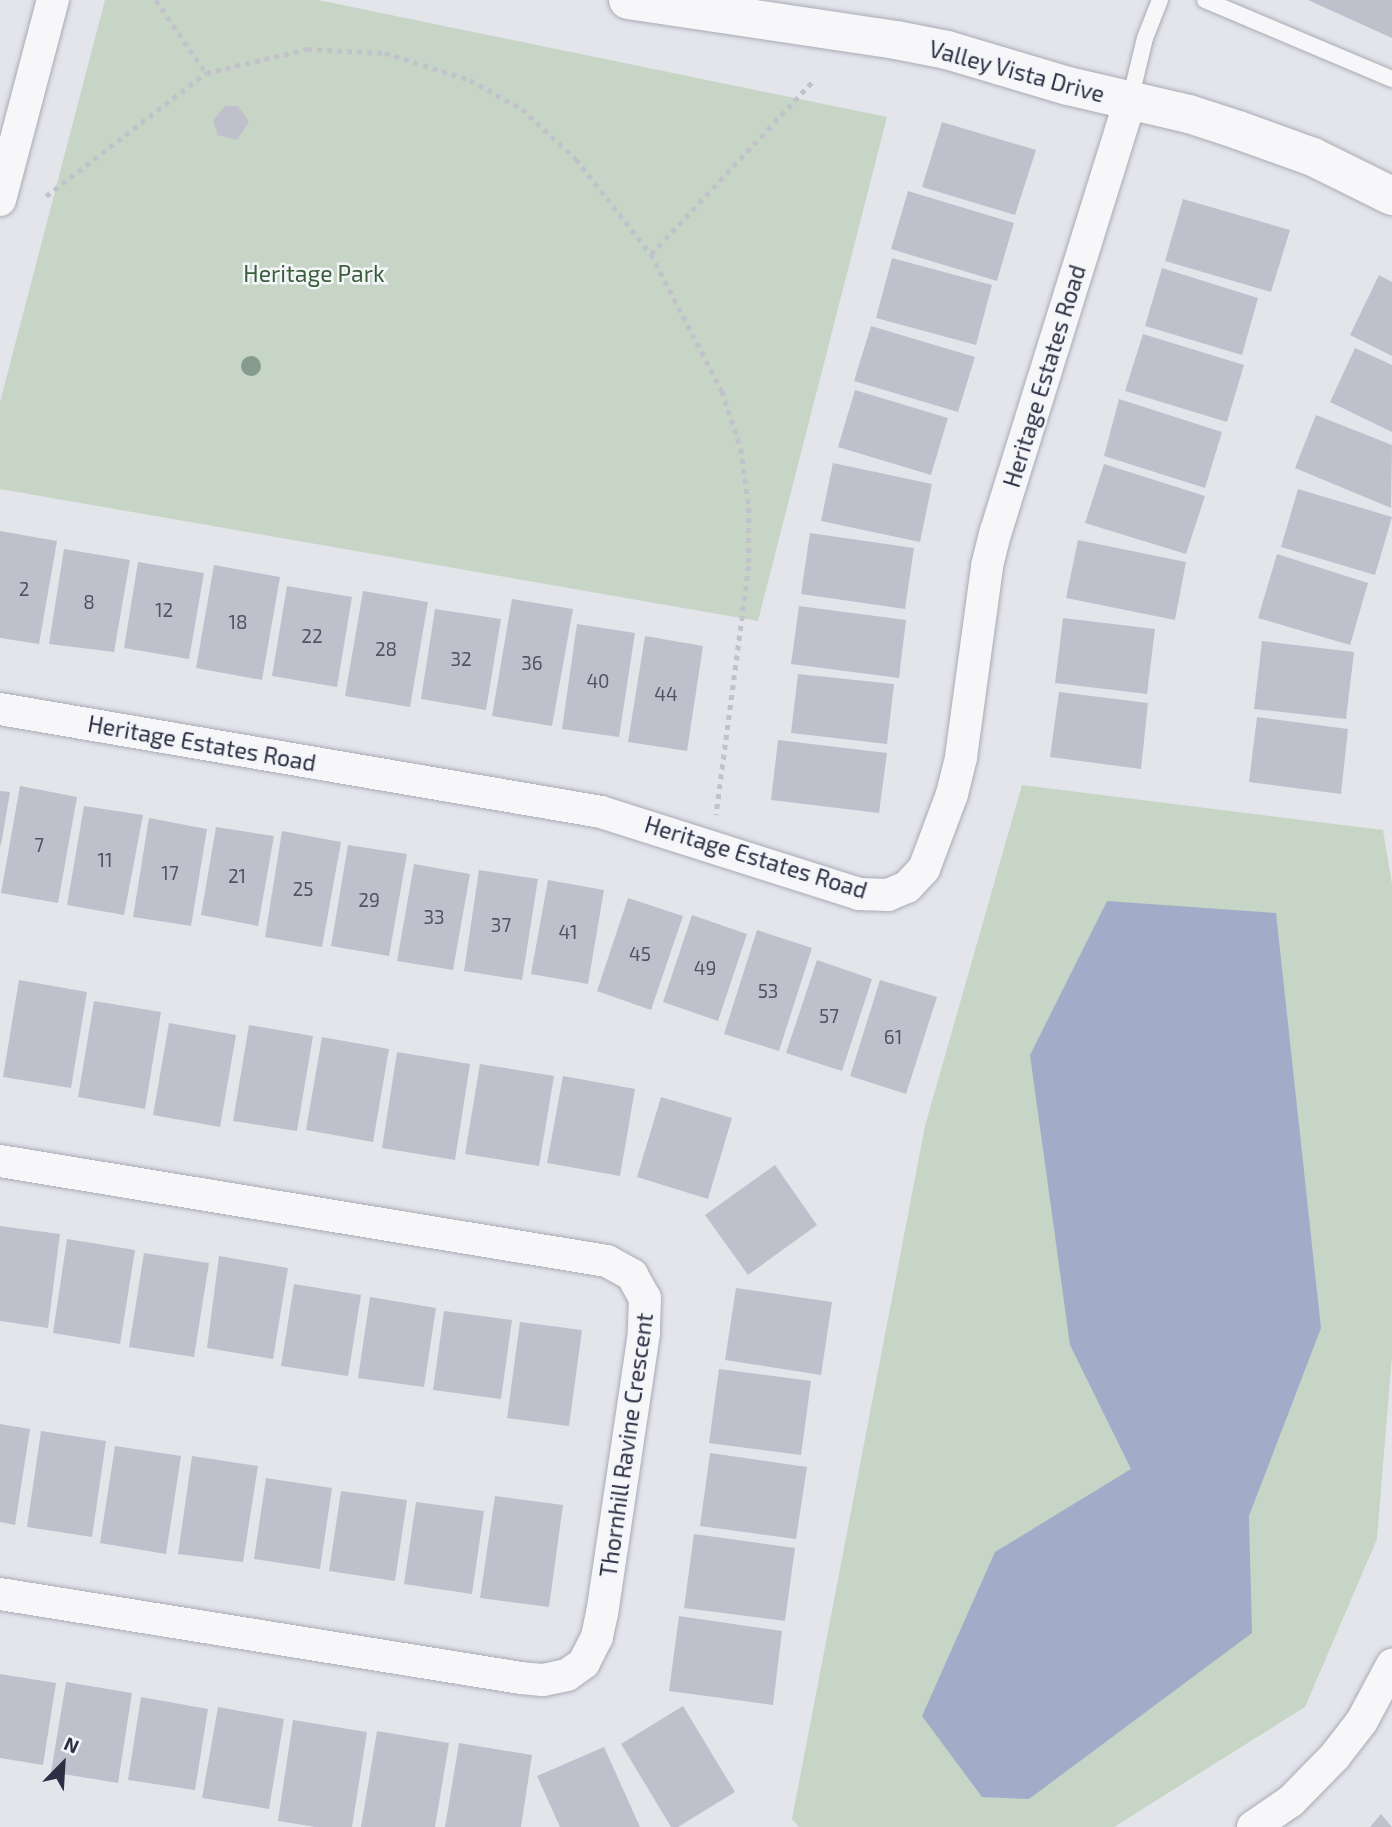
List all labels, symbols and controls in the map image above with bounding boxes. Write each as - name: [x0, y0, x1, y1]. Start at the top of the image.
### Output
- street label: Valley Vista Drive: [926, 34, 1108, 108]
- park label: Heritage Park: [243, 259, 385, 287]
- street label: Heritage Estates Road: [997, 261, 1091, 491]
- house number: 2: [19, 578, 29, 600]
- house number: 8: [83, 591, 95, 613]
- house number: 12: [155, 599, 173, 621]
- house number: 18: [228, 611, 248, 633]
- house number: 22: [301, 625, 323, 647]
- house number: 28: [375, 638, 397, 660]
- house number: 32: [450, 648, 472, 670]
- house number: 36: [521, 652, 543, 674]
- house number: 40: [586, 670, 610, 692]
- house number: 44: [654, 683, 678, 705]
- street label: Heritage Estates Road: [86, 709, 318, 777]
- street label: Heritage Estates Road: [641, 810, 871, 904]
- house number: 7: [34, 834, 44, 856]
- house number: 11: [97, 849, 113, 871]
- house number: 17: [161, 862, 179, 884]
- house number: 21: [228, 865, 246, 887]
- house number: 25: [293, 878, 313, 900]
- house number: 29: [358, 889, 380, 911]
- house number: 33: [423, 906, 445, 928]
- house number: 37: [491, 914, 511, 936]
- house number: 41: [558, 921, 578, 943]
- house number: 45: [629, 943, 651, 965]
- house number: 49: [694, 957, 716, 979]
- house number: 53: [758, 980, 778, 1002]
- house number: 57: [819, 1005, 839, 1027]
- house number: 61: [884, 1026, 902, 1048]
- street label: Thornhill Ravine Crescent: [594, 1311, 658, 1579]
- north arrow: [28, 1729, 98, 1799]
- text: N: [61, 1731, 83, 1758]

